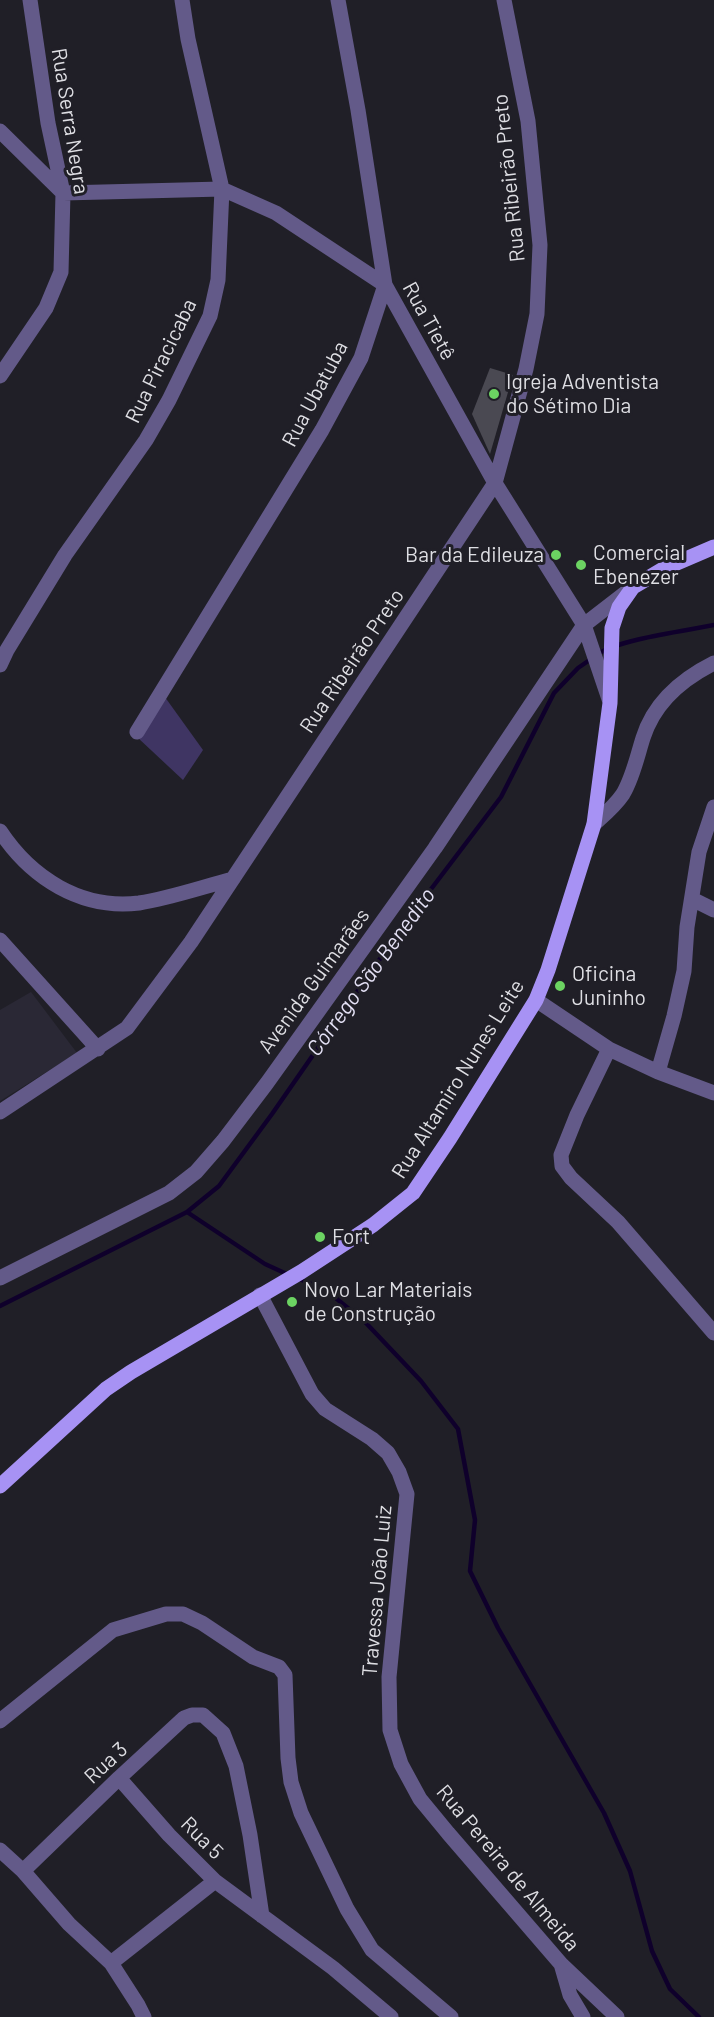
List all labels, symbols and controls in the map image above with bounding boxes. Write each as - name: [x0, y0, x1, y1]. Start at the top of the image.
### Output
- street label: Rua Serra Negra: [46, 46, 94, 196]
- street label: Rua Ribeirão Preto: [488, 93, 530, 263]
- street label: Rua Tietê: [397, 277, 461, 365]
- street label: Rua Piracicaba: [120, 295, 202, 427]
- street label: Rua Ubatuba: [277, 337, 353, 451]
- place label: Igreja Adventista do Sétimo Dia: [506, 369, 659, 419]
- marker: Igreja Adventista do Sétimo Dia: [487, 387, 501, 401]
- place label: Comercial Ebenezer: [593, 540, 685, 590]
- place label: Bar da Edileuza: [405, 542, 544, 568]
- marker: Bar da Edileuza: [549, 548, 563, 562]
- marker: Comercial Ebenezer: [574, 558, 588, 572]
- street label: Rua Ribeirão Preto: [294, 584, 410, 738]
- water label: Córrego São Benedito: [301, 883, 441, 1061]
- street label: Avenida Guimarães: [253, 904, 375, 1058]
- place label: Oficina Juninho: [572, 961, 646, 1011]
- street label: Rua Altamiro Nunes Leite: [386, 975, 530, 1183]
- marker: Oficina Juninho: [553, 979, 567, 993]
- place label: Fort: [332, 1224, 370, 1250]
- marker: Fort: [313, 1230, 327, 1244]
- place label: Novo Lar Materiais de Construção: [304, 1277, 472, 1327]
- marker: Novo Lar Materiais de Construção: [285, 1295, 299, 1309]
- street label: Travessa João Luiz: [357, 1504, 397, 1678]
- street label: Rua 3: [79, 1737, 133, 1789]
- street label: Rua Pereira de Almeida: [431, 1780, 585, 1956]
- street label: Rua 5: [175, 1811, 229, 1865]

